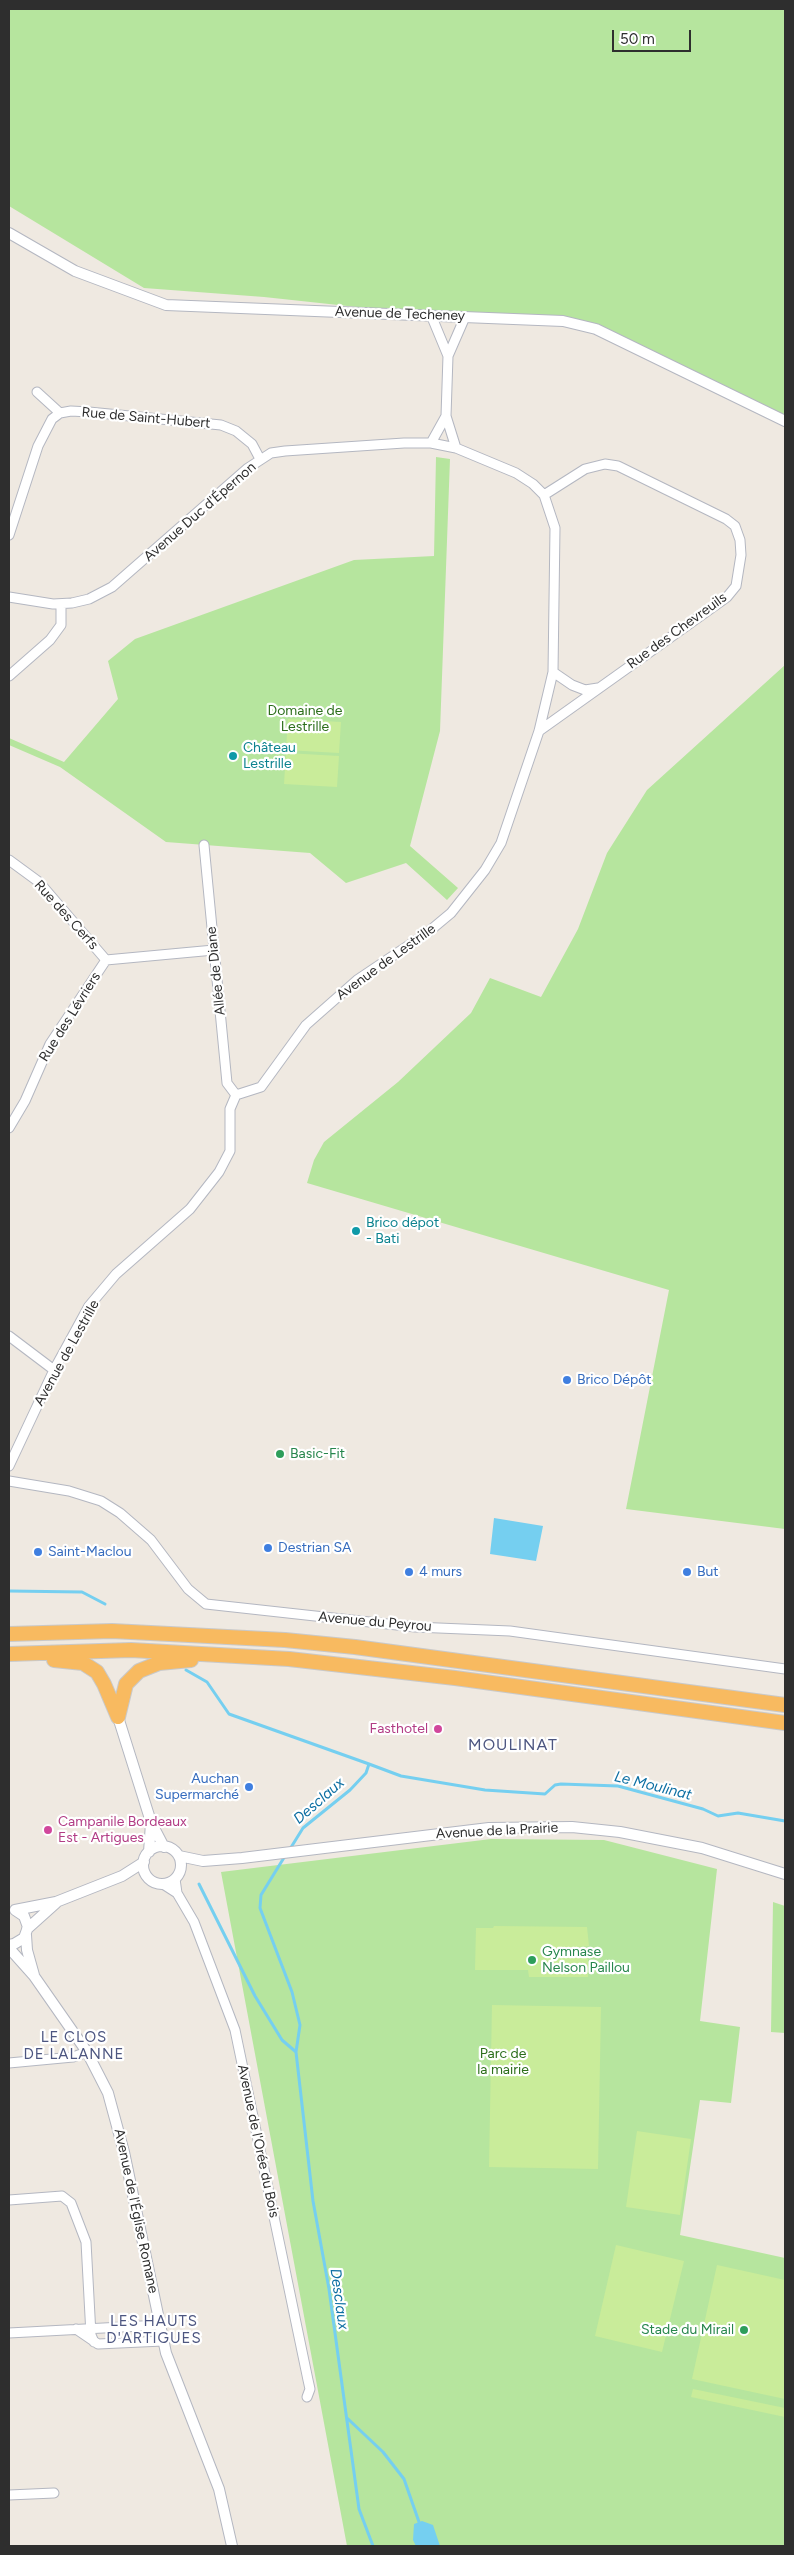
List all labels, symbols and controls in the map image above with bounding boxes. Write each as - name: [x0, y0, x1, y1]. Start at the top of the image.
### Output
- scale bar: [614, 20, 693, 52]
- text: 50 m: [620, 30, 655, 48]
- street label: Avenue de Techeney: [335, 303, 465, 325]
- street label: Rue de Saint-Hubert: [81, 404, 211, 432]
- street label: Avenue Duc d'Épernon: [141, 459, 259, 565]
- street label: Rue des Chevreuils: [624, 589, 730, 673]
- park label: Domaine de Lestrille: [268, 703, 342, 736]
- place label: Château Lestrille: [243, 740, 296, 772]
- marker: Château Lestrille: [227, 750, 239, 762]
- street label: Rue des Cerfs: [30, 877, 102, 953]
- street label: Avenue de Lestrille: [333, 920, 439, 1004]
- street label: Allée de Diane: [203, 926, 229, 1016]
- street label: Rue des Lévriers: [36, 969, 104, 1065]
- place label: Brico dépot - Bati: [366, 1215, 439, 1248]
- marker: Brico dépot - Bati: [350, 1225, 362, 1237]
- street label: Avenue de Lestrille: [31, 1297, 103, 1409]
- place label: Brico Dépôt: [577, 1372, 652, 1388]
- marker: Brico Dépôt: [561, 1374, 573, 1386]
- place label: Basic-Fit: [290, 1446, 345, 1462]
- marker: Basic-Fit: [274, 1448, 286, 1460]
- place label: Destrian SA: [278, 1540, 352, 1556]
- marker: Destrian SA: [262, 1542, 274, 1554]
- place label: Saint-Maclou: [48, 1544, 131, 1560]
- marker: Saint-Maclou: [32, 1546, 44, 1558]
- place label: 4 murs: [419, 1564, 462, 1580]
- place label: But: [697, 1564, 719, 1580]
- marker: 4 murs: [403, 1566, 415, 1578]
- marker: But: [681, 1566, 693, 1578]
- street label: Avenue du Peyrou: [318, 1609, 432, 1635]
- place label: Fasthotel: [370, 1721, 428, 1737]
- marker: Fasthotel: [432, 1723, 444, 1735]
- district label: MOULINAT: [467, 1735, 559, 1755]
- water label: Le Moulinat: [612, 1768, 694, 1804]
- place label: Auchan Supermarché: [155, 1771, 239, 1804]
- water label: Desclaux: [290, 1774, 348, 1828]
- marker: Auchan Supermarché: [243, 1781, 255, 1793]
- place label: Campanile Bordeaux Est - Artigues: [58, 1814, 187, 1846]
- street label: Avenue de la Prairie: [435, 1819, 559, 1843]
- marker: Campanile Bordeaux Est - Artigues: [42, 1824, 54, 1836]
- place label: Gymnase Nelson Paillou: [542, 1944, 630, 1976]
- marker: Gymnase Nelson Paillou: [526, 1954, 538, 1966]
- district label: LE CLOS DE LALANNE: [22, 2029, 126, 2064]
- park label: Parc de la mairie: [477, 2046, 529, 2078]
- street label: Avenue de l'Orée du Bois: [234, 2063, 282, 2219]
- street label: Avenue de l'Église Romane: [110, 2127, 162, 2295]
- water label: Desclaux: [326, 2267, 352, 2331]
- district label: LES HAUTS D'ARTIGUES: [105, 2313, 203, 2348]
- place label: Stade du Mirail: [641, 2322, 734, 2338]
- marker: Stade du Mirail: [738, 2324, 750, 2336]

